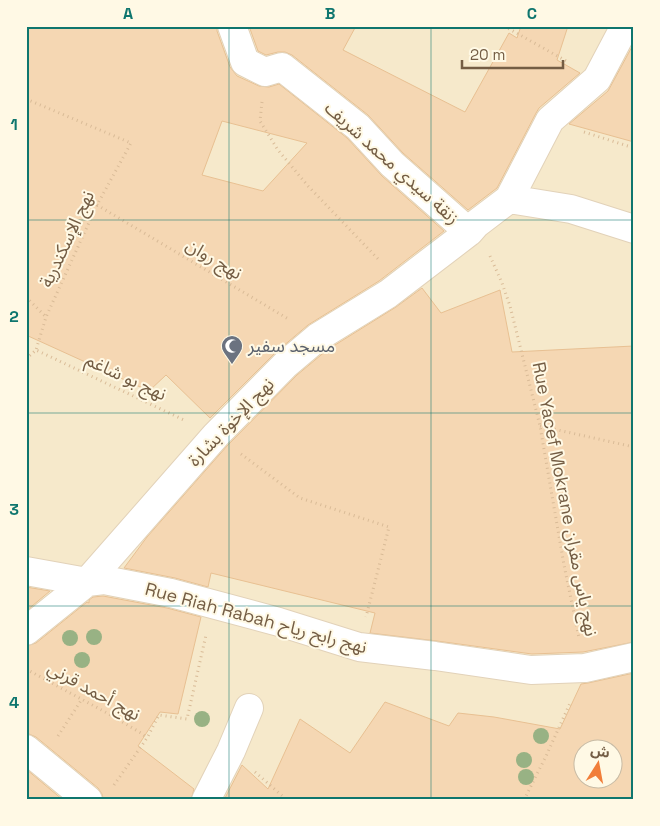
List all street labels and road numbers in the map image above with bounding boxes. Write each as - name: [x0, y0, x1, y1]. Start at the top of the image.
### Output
- street label: زنقة سيدي محمد شريف: [319, 96, 464, 231]
- street label: نهج الإسكندرية: [34, 187, 101, 292]
- street label: نهج روان: [181, 233, 247, 286]
- street label: نهج بو شاغم: [81, 348, 170, 407]
- street label: Rue Yacef Mokrane نهج ياس مقران: [526, 360, 603, 639]
- street label: نهج الإخوة بشارة: [183, 372, 280, 472]
- street label: Rue Riah Rabah نهج رابح رياح: [142, 577, 370, 660]
- street label: نهج أحمد قرني: [43, 656, 145, 727]

